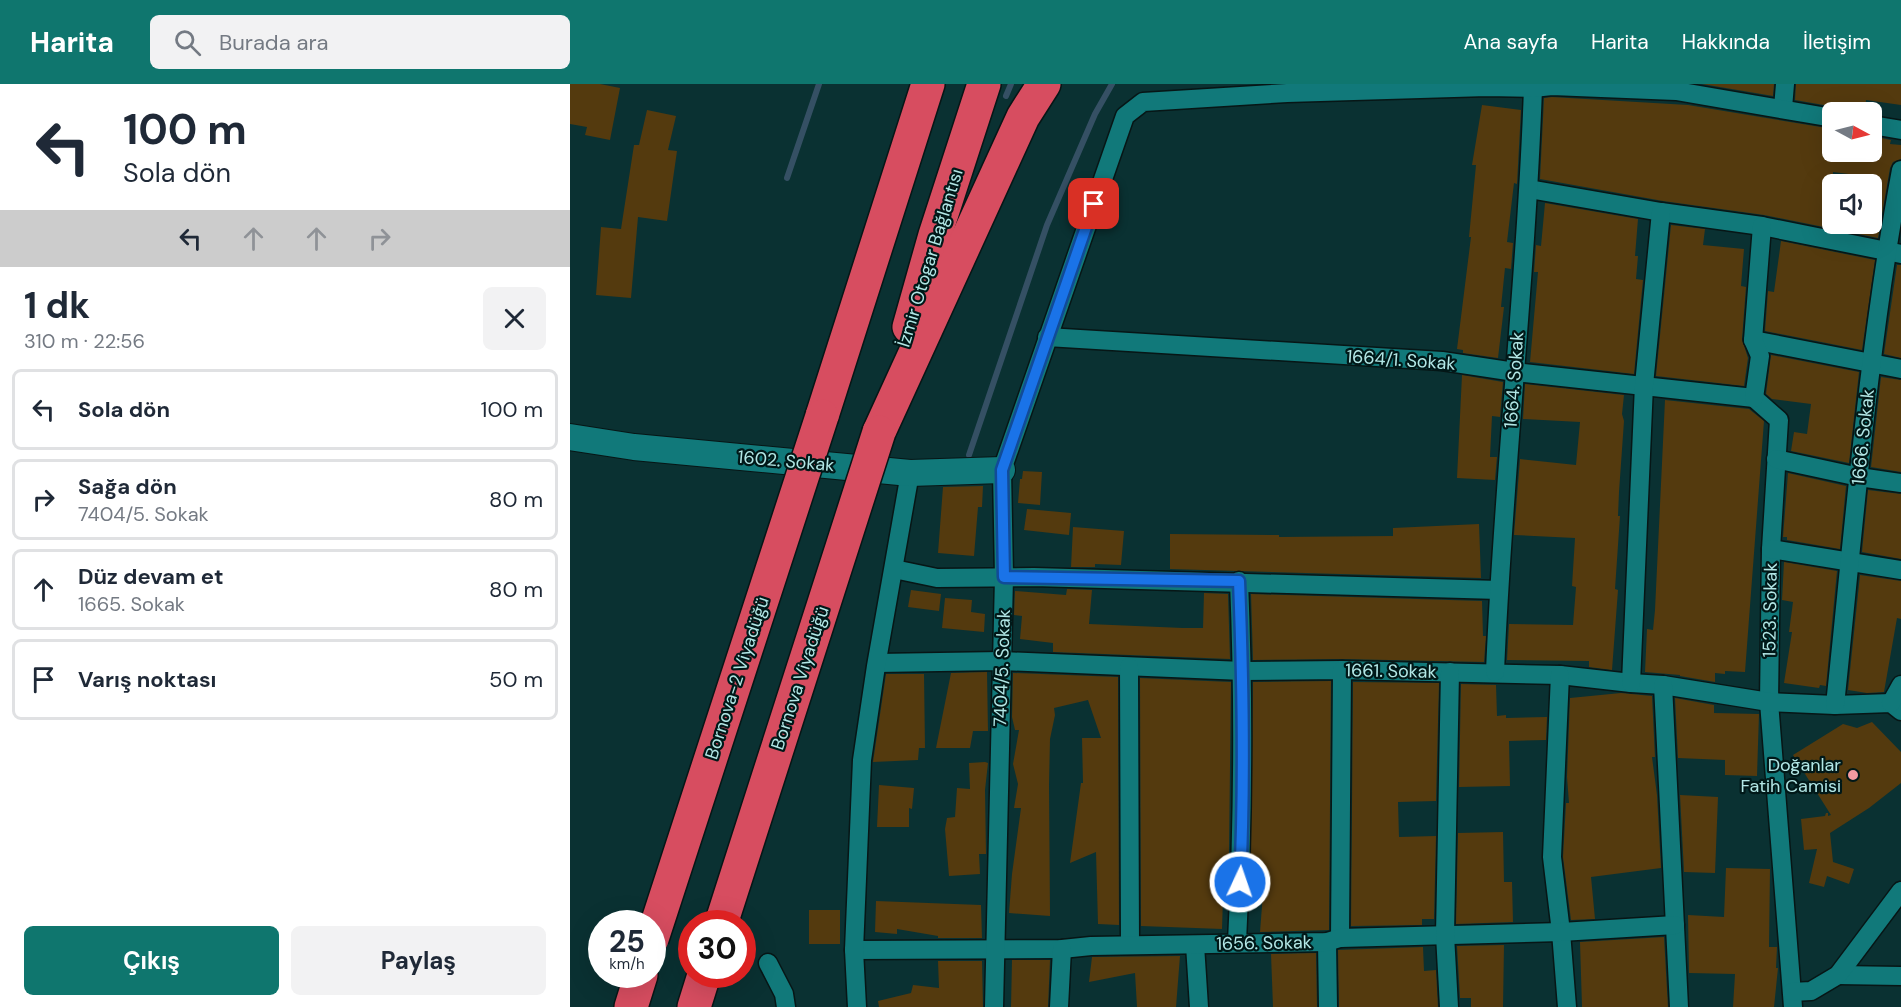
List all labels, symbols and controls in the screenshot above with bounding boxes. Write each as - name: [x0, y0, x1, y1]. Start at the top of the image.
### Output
- search box: [150, 15, 570, 69]
- text: Harita: [30, 24, 114, 61]
- icon: search: [171, 26, 204, 59]
- text: Burada ara: [219, 28, 329, 57]
- text: Ana sayfa: [1463, 28, 1558, 56]
- text: Harita: [1591, 28, 1649, 56]
- text: Hakkında: [1682, 28, 1770, 56]
- text: İletişim: [1803, 28, 1871, 56]
- text: 100 m: [123, 102, 247, 157]
- north arrow: [1822, 102, 1882, 162]
- map controls: [1822, 102, 1882, 234]
- icon: left: [24, 108, 102, 186]
- text: Sola dön: [123, 155, 231, 190]
- street label: İzmir Otogar Bağlantısı: [891, 166, 969, 350]
- button: sound: [1822, 174, 1882, 234]
- pin: [1068, 178, 1119, 229]
- icon: arrive: [1077, 187, 1110, 220]
- icon: left: [174, 222, 207, 255]
- icon: ahead: [237, 222, 270, 255]
- icon: ahead: [300, 222, 333, 255]
- icon: right: [363, 222, 396, 255]
- text: 1 dk: [24, 282, 90, 329]
- button: close: [483, 287, 546, 350]
- text: 310 m · 22:56: [24, 328, 145, 354]
- street label: 1664. Sokak: [1499, 331, 1529, 429]
- street label: 1664/1. Sokak: [1346, 344, 1456, 376]
- street label: 1666. Sokak: [1846, 388, 1880, 486]
- icon: left: [27, 393, 60, 426]
- text: Sola dön: [78, 395, 170, 424]
- text: 100 m: [481, 395, 543, 424]
- street label: 1602. Sokak: [737, 445, 835, 477]
- text: Sağa dön: [78, 472, 177, 501]
- icon: right: [27, 483, 60, 516]
- text: 80 m: [489, 485, 543, 514]
- text: 7404/5. Sokak: [78, 501, 209, 527]
- text: Düz devam et: [78, 562, 223, 591]
- street label: 1523. Sokak: [1757, 562, 1783, 658]
- icon: ahead: [27, 573, 60, 606]
- text: 80 m: [489, 575, 543, 604]
- text: 1665. Sokak: [78, 591, 185, 617]
- street label: Bornova-2 Viyadüğü: [699, 594, 775, 762]
- street label: Bornova Viyadüğü: [765, 603, 835, 753]
- street label: 7404/5. Sokak: [988, 609, 1016, 727]
- street label: 1661. Sokak: [1345, 658, 1437, 684]
- icon: arrive: [27, 663, 60, 696]
- text: Varış noktası: [78, 665, 216, 694]
- text: 50 m: [489, 665, 543, 694]
- place label: Doğanlar Fatih Camisi: [1740, 753, 1841, 798]
- marker: Doğanlar Fatih Camisi: [1846, 768, 1860, 782]
- position arrow: [1208, 850, 1272, 914]
- speed limit sign: 30: [678, 910, 756, 988]
- text: 25: [609, 922, 645, 961]
- button: Çıkış: [24, 926, 279, 995]
- button: Paylaş: [291, 926, 546, 995]
- street label: 1656. Sokak: [1216, 930, 1312, 956]
- text: km/h: [609, 954, 645, 974]

